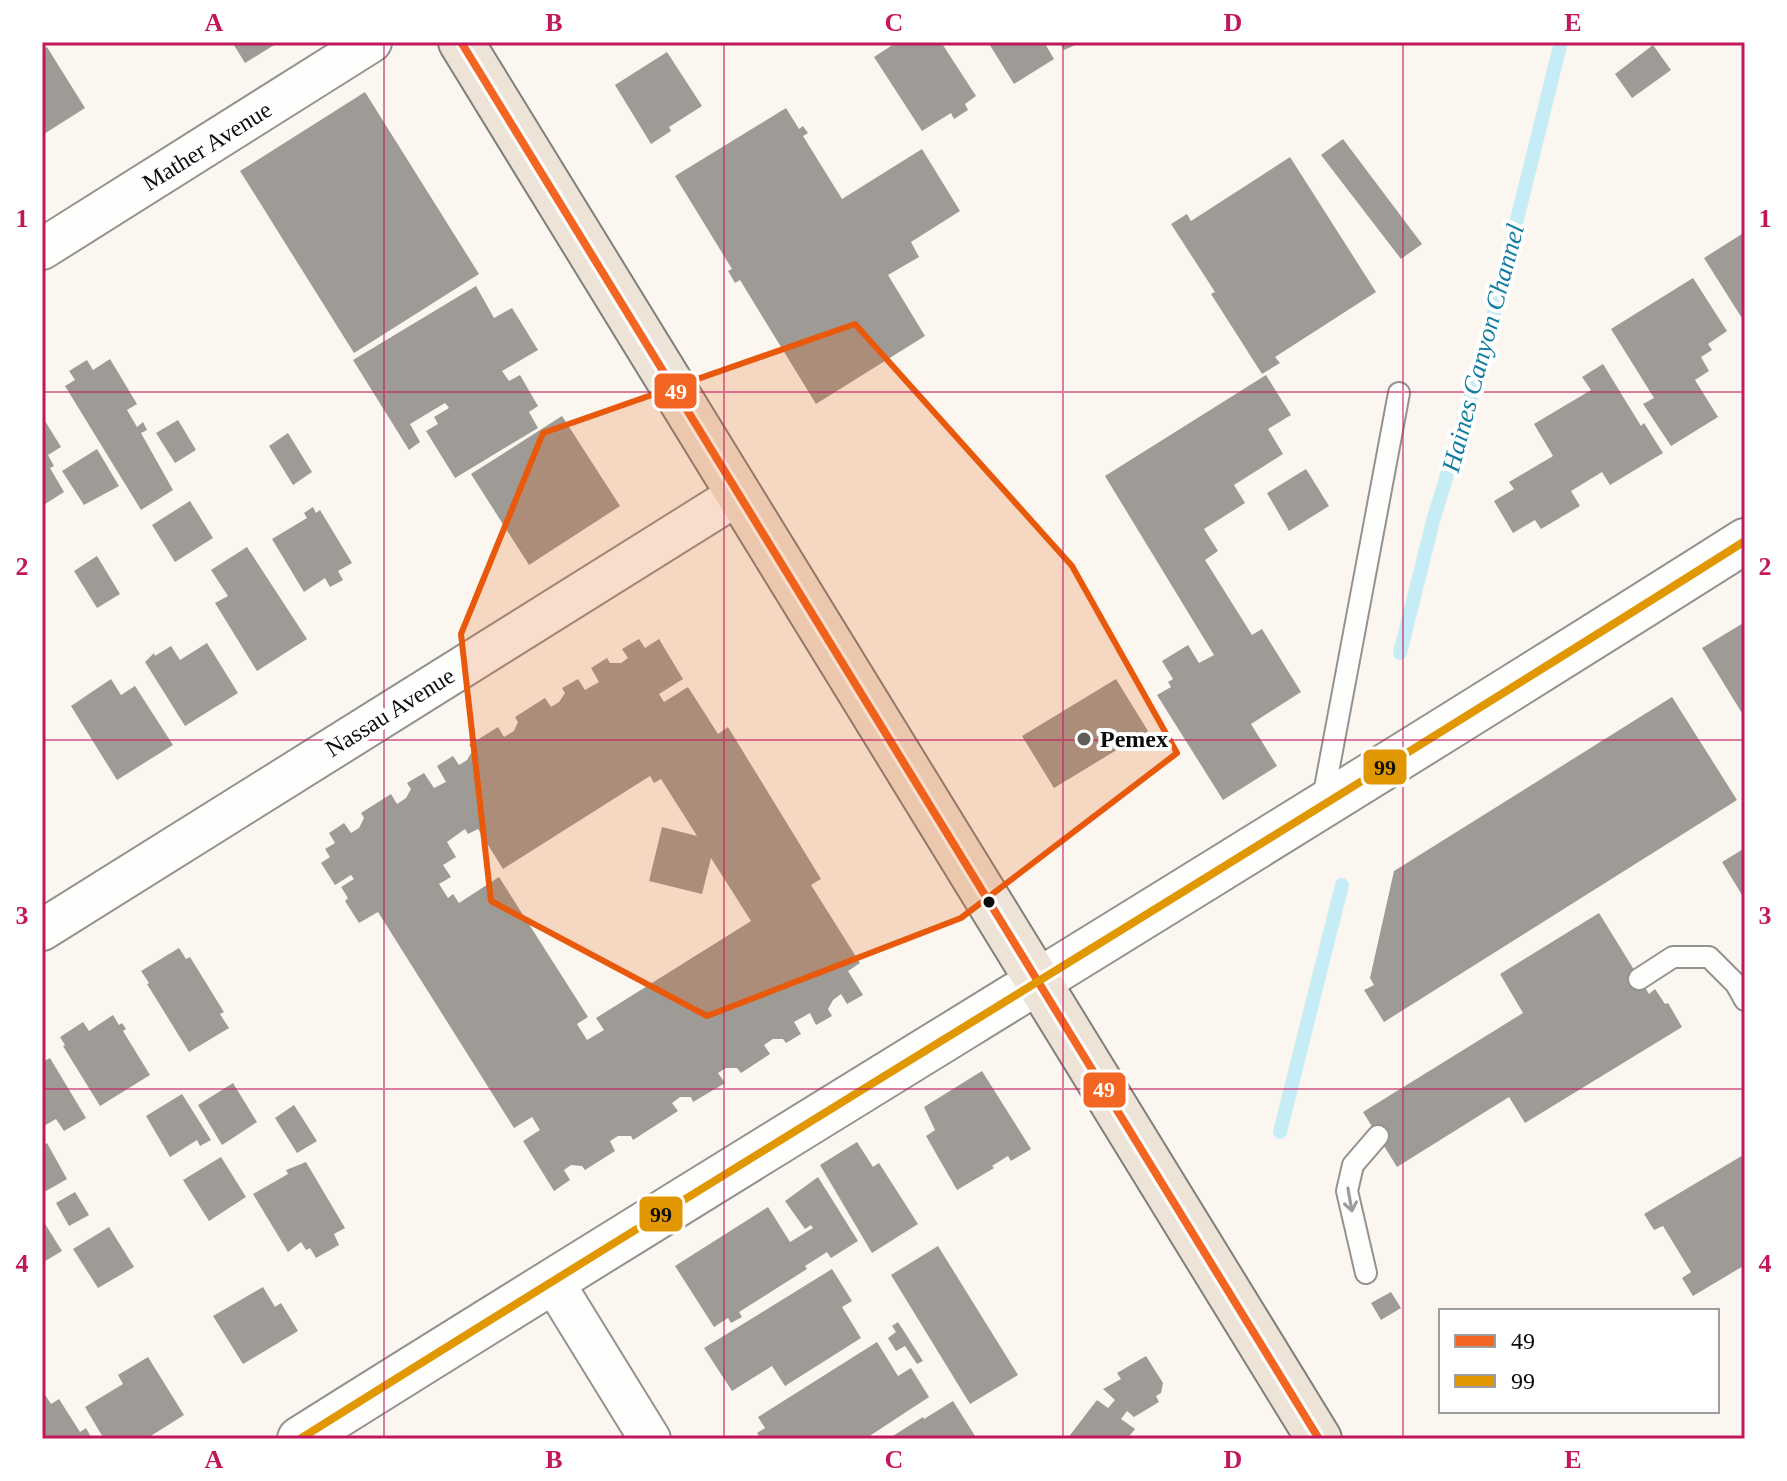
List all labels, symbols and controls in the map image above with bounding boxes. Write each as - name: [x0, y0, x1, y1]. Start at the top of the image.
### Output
- text: A: [205, 8, 224, 37]
- text: B: [545, 8, 563, 37]
- text: C: [885, 8, 903, 37]
- text: D: [1224, 8, 1242, 37]
- text: E: [1564, 8, 1582, 37]
- street label: Mather Avenue: [138, 96, 276, 196]
- text: 1: [16, 204, 29, 233]
- text: 1: [1759, 204, 1772, 233]
- water label: Haines Canyon Channel: [1436, 221, 1530, 476]
- line badge: 49: [653, 372, 698, 410]
- text: 49: [665, 379, 687, 404]
- text: 2: [16, 552, 29, 581]
- text: 2: [1759, 552, 1772, 581]
- street label: Nassau Avenue: [321, 662, 459, 762]
- place label: Pemex: [1100, 726, 1168, 752]
- marker: Pemex: [1075, 730, 1093, 748]
- line badge: 99: [1362, 748, 1408, 786]
- text: 99: [1374, 755, 1396, 780]
- unlabelled marker: [981, 894, 997, 910]
- text: 3: [16, 901, 29, 930]
- text: 3: [1759, 901, 1772, 930]
- line badge: 49: [1082, 1071, 1127, 1109]
- text: 49: [1093, 1077, 1115, 1102]
- one-way arrow: [1343, 1187, 1358, 1213]
- line badge: 99: [638, 1195, 684, 1233]
- text: 99: [650, 1202, 672, 1227]
- text: 4: [16, 1249, 29, 1278]
- text: 4: [1759, 1249, 1772, 1278]
- legend: [1439, 1309, 1719, 1413]
- text: 49: [1511, 1328, 1535, 1354]
- text: 99: [1511, 1368, 1535, 1394]
- text: A: [205, 1445, 224, 1474]
- text: B: [545, 1445, 563, 1474]
- text: C: [885, 1445, 903, 1474]
- text: D: [1224, 1445, 1242, 1474]
- text: E: [1564, 1445, 1582, 1474]

